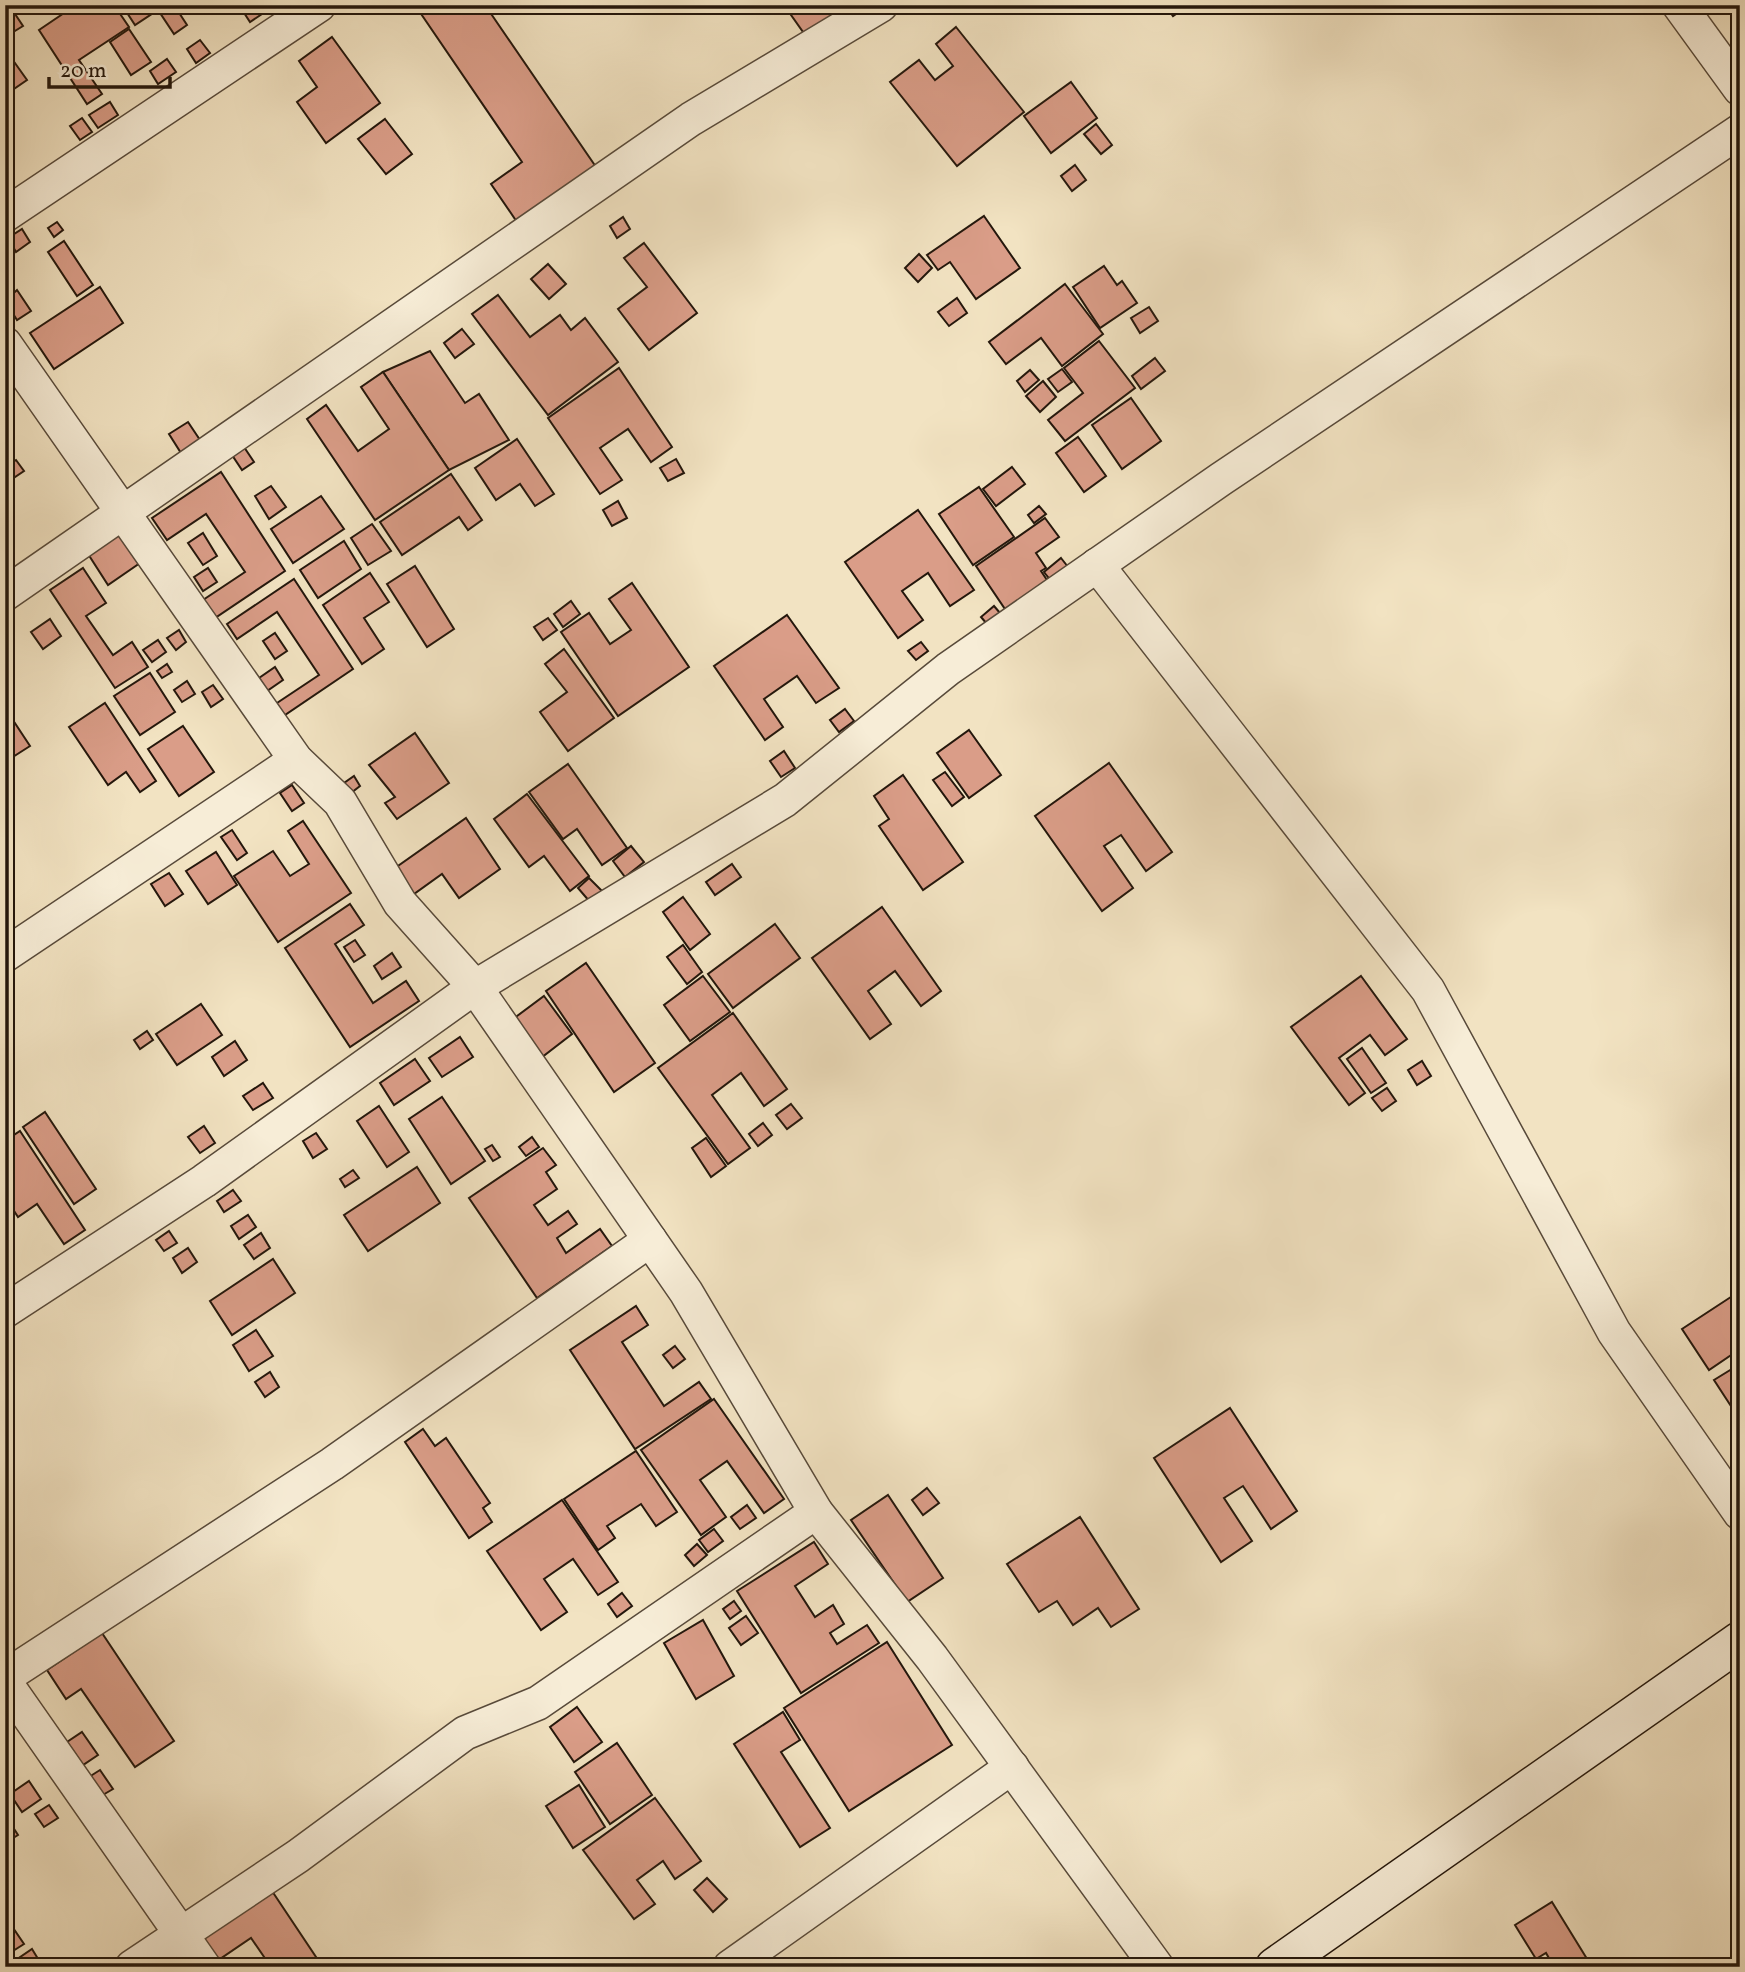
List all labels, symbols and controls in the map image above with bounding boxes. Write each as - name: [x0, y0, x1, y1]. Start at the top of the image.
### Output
- scale bar: [49, 46, 170, 90]
- text: 20 m: [60, 57, 106, 86]

